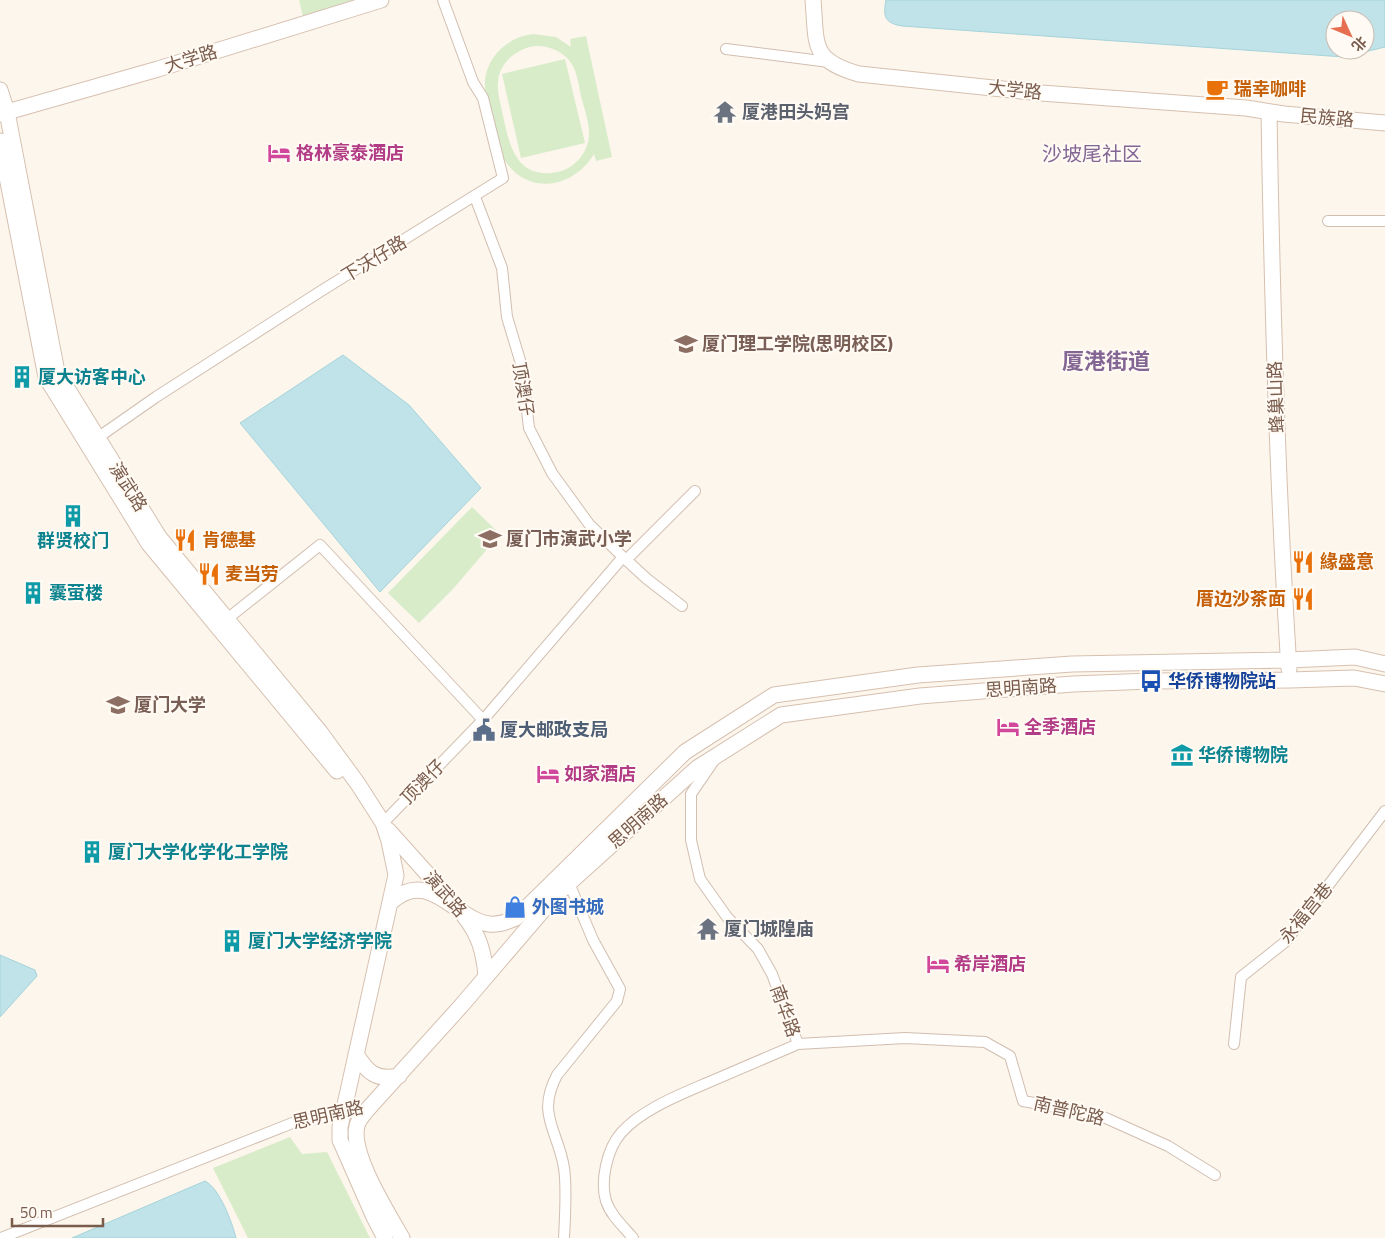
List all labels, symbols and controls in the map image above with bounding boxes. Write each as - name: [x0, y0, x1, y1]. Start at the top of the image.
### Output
- north arrow: [1325, 10, 1375, 60]
- text: 北: [1347, 32, 1372, 57]
- street label: 大学路: [161, 38, 221, 79]
- street label: 大学路: [987, 73, 1043, 106]
- place label: 瑞幸咖啡: [1234, 75, 1306, 102]
- cafe icon: 瑞幸咖啡: [1204, 76, 1230, 102]
- place label: 厦港田头妈宫: [742, 98, 850, 125]
- temple icon: 厦港田头妈宫: [712, 99, 738, 125]
- street label: 民族路: [1299, 102, 1355, 133]
- district label: 沙坡尾社区: [1042, 138, 1142, 169]
- place label: 格林豪泰酒店: [296, 139, 404, 166]
- hotel icon: 格林豪泰酒店: [266, 140, 292, 166]
- street label: 下沃仔路: [336, 228, 412, 289]
- place label: 厦门理工学院(思明校区): [702, 330, 893, 357]
- school or university icon: 厦门理工学院(思明校区): [673, 331, 699, 357]
- district label: 厦港街道: [1062, 344, 1150, 378]
- street label: 顶澳仔: [506, 360, 541, 418]
- street label: 蜂巢山路: [1261, 361, 1290, 433]
- place label: 厦大访客中心: [38, 363, 146, 390]
- building icon: 厦大访客中心: [9, 364, 35, 390]
- street label: 演武路: [103, 457, 154, 517]
- building icon: 群贤校门: [60, 503, 86, 529]
- place label: 厦门市演武小学: [506, 525, 632, 552]
- place label: 肯德基: [202, 526, 256, 553]
- school or university icon: 厦门市演武小学: [477, 526, 503, 552]
- place label: 群贤校门: [37, 527, 109, 554]
- restaurant icon: 肯德基: [172, 527, 198, 553]
- place label: 緣盛意: [1320, 548, 1374, 575]
- restaurant icon: 緣盛意: [1290, 549, 1316, 575]
- place label: 麦当劳: [225, 560, 279, 587]
- restaurant icon: 麦当劳: [196, 561, 222, 587]
- place label: 囊萤楼: [49, 579, 103, 606]
- building icon: 囊萤楼: [20, 580, 46, 606]
- place label: 厝边沙茶面: [1196, 585, 1286, 612]
- restaurant icon: 厝边沙茶面: [1290, 586, 1316, 612]
- place label: 华侨博物院站: [1168, 667, 1276, 694]
- bus stop icon: 华侨博物院站: [1138, 668, 1164, 694]
- street label: 思明南路: [984, 672, 1058, 703]
- place label: 厦门大学: [134, 691, 206, 718]
- school or university icon: 厦门大学: [105, 692, 131, 718]
- place label: 全季酒店: [1024, 713, 1096, 740]
- hotel icon: 全季酒店: [995, 714, 1021, 740]
- place label: 厦大邮政支局: [500, 716, 608, 743]
- public building icon: 厦大邮政支局: [471, 717, 497, 743]
- place label: 华侨博物院: [1198, 741, 1288, 768]
- museum icon: 华侨博物院: [1169, 742, 1195, 768]
- street label: 顶澳仔: [394, 753, 451, 810]
- place label: 如家酒店: [564, 760, 636, 787]
- hotel icon: 如家酒店: [535, 761, 561, 787]
- street label: 思明南路: [602, 787, 673, 855]
- place label: 厦门大学化学化工学院: [108, 838, 288, 865]
- building icon: 厦门大学化学化工学院: [79, 839, 105, 865]
- street label: 演武路: [417, 864, 473, 923]
- street label: 永福宫巷: [1272, 876, 1339, 949]
- place label: 外图书城: [532, 893, 604, 920]
- shop icon: 外图书城: [502, 894, 528, 920]
- place label: 厦门城隍庙: [724, 915, 814, 942]
- temple icon: 厦门城隍庙: [695, 916, 721, 942]
- place label: 厦门大学经济学院: [248, 927, 392, 954]
- building icon: 厦门大学经济学院: [219, 928, 245, 954]
- place label: 希岸酒店: [954, 950, 1026, 977]
- hotel icon: 希岸酒店: [925, 951, 951, 977]
- street label: 南华路: [764, 981, 807, 1041]
- street label: 南普陀路: [1031, 1089, 1107, 1132]
- street label: 思明南路: [290, 1093, 366, 1136]
- scale bar: [12, 1196, 104, 1228]
- text: 50 m: [20, 1201, 53, 1224]

